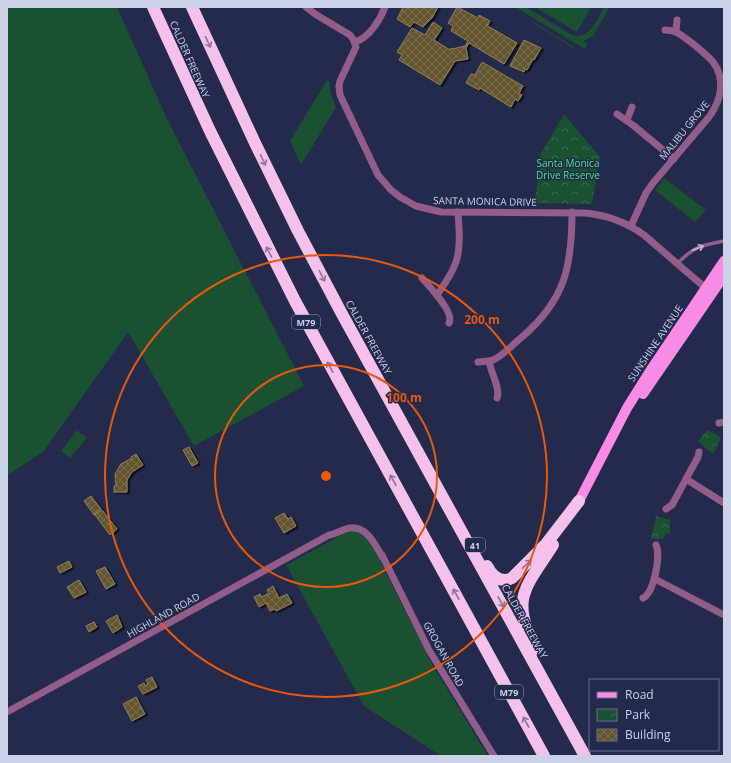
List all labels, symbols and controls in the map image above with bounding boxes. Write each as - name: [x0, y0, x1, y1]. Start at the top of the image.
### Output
- street label: CALDER FREEWAY: [167, 18, 213, 100]
- one-way arrow: [205, 36, 212, 48]
- street label: MALIBU GROVE: [656, 97, 712, 163]
- one-way arrow: [260, 154, 267, 166]
- park label: Santa Monica Drive Reserve: [536, 156, 600, 182]
- street label: SANTA MONICA DRIVE: [433, 193, 537, 209]
- one-way arrow: [692, 243, 704, 251]
- one-way arrow: [265, 246, 272, 258]
- one-way arrow: [319, 270, 326, 282]
- street label: CALDER FREEWAY: [343, 297, 395, 377]
- street label: SUNSHINE AVENUE: [624, 302, 686, 384]
- text: 200 m: [464, 311, 500, 328]
- road number: M79: [292, 315, 320, 329]
- one-way arrow: [326, 361, 334, 373]
- text: 100 m: [386, 389, 422, 406]
- centre of rings: [319, 469, 333, 483]
- one-way arrow: [389, 475, 396, 487]
- road number: 41: [465, 538, 485, 552]
- one-way arrow: [522, 559, 532, 569]
- street label: CALDER FREEWAY: [499, 581, 551, 661]
- one-way arrow: [451, 588, 459, 600]
- street label: HIGHLAND ROAD: [124, 589, 202, 641]
- one-way arrow: [497, 596, 505, 608]
- street label: GROGAN ROAD: [420, 619, 468, 689]
- legend: [589, 679, 719, 751]
- road number: M79: [495, 685, 523, 699]
- text: Road: [625, 686, 654, 703]
- text: Park: [625, 706, 651, 723]
- one-way arrow: [521, 716, 529, 728]
- text: Building: [625, 726, 671, 743]

